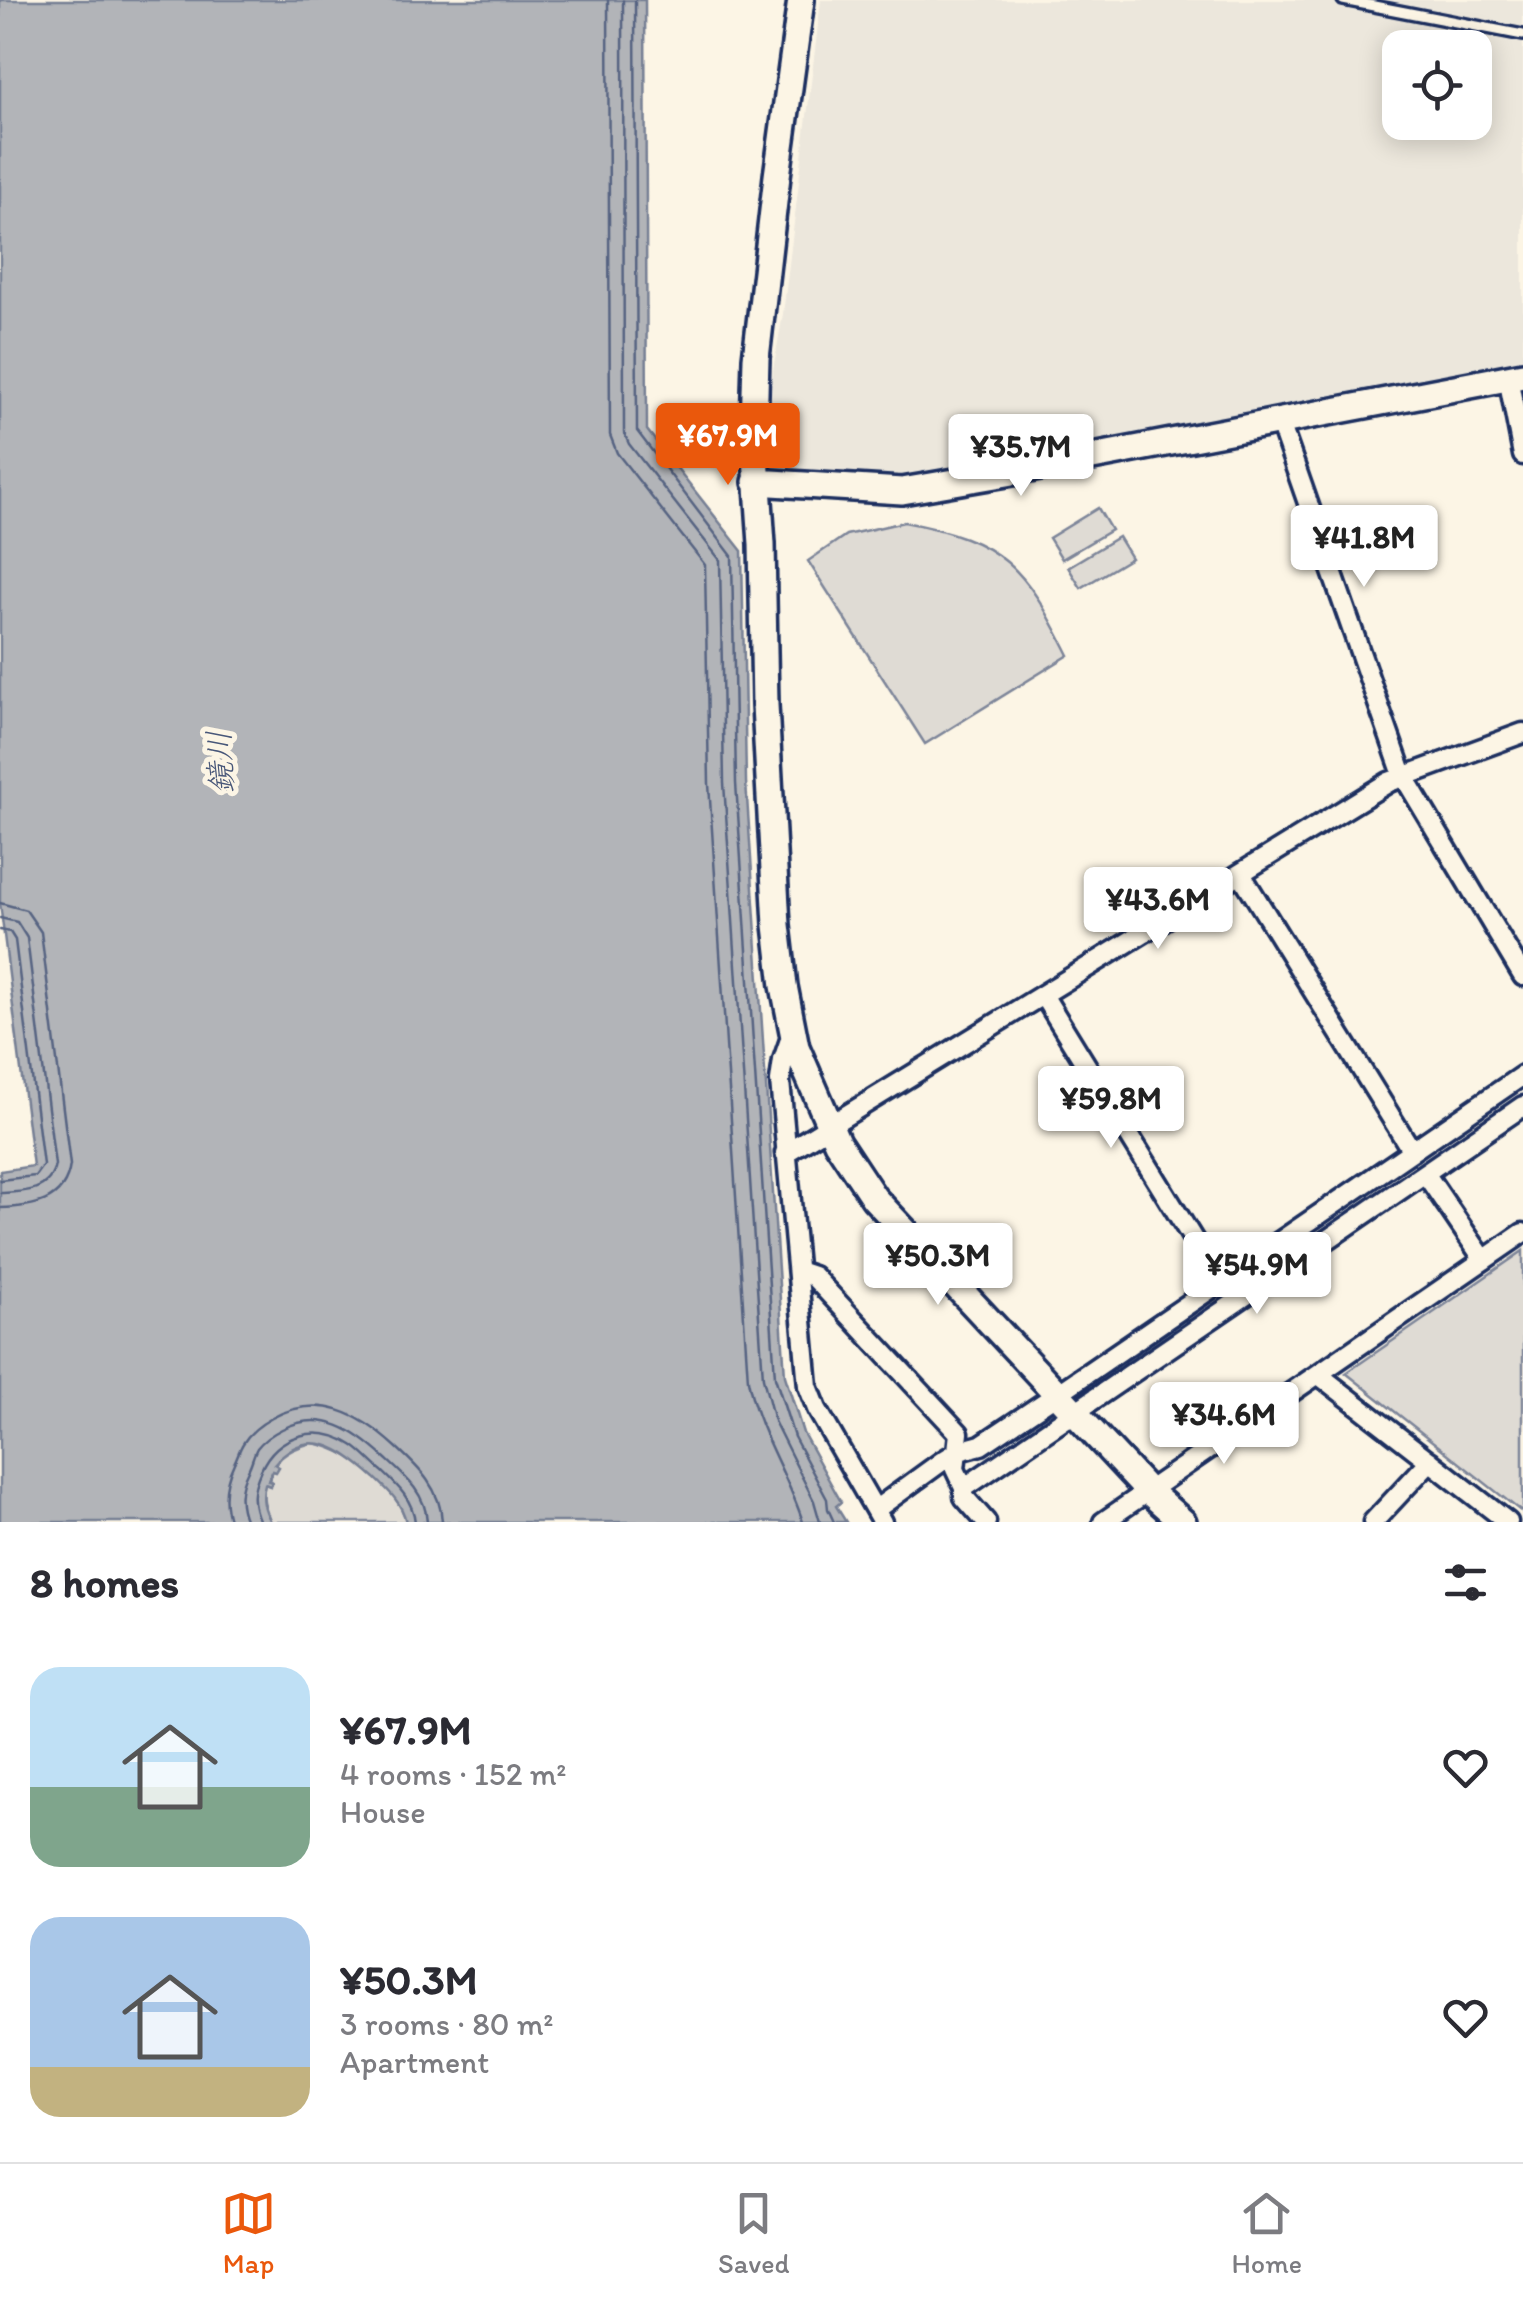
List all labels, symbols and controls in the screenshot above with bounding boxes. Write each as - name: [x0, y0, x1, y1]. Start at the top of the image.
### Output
- map controls: [1382, 30, 1492, 140]
- button: locate: [1382, 30, 1492, 140]
- pin: ¥67.9M: [647, 403, 809, 488]
- pin: ¥35.7M: [940, 414, 1102, 499]
- text: ¥67.9M: [678, 416, 778, 454]
- text: ¥35.7M: [970, 427, 1072, 465]
- pin: ¥41.8M: [1283, 505, 1445, 590]
- text: ¥41.8M: [1313, 518, 1415, 556]
- water label: 鏡川: [199, 729, 241, 795]
- pin: ¥43.6M: [1077, 867, 1239, 952]
- text: ¥43.6M: [1106, 880, 1210, 918]
- pin: ¥59.8M: [1030, 1066, 1192, 1151]
- text: ¥59.8M: [1060, 1079, 1162, 1117]
- pin: ¥50.3M: [857, 1223, 1019, 1308]
- pin: ¥54.9M: [1176, 1232, 1338, 1317]
- text: ¥50.3M: [886, 1236, 990, 1274]
- text: ¥54.9M: [1205, 1245, 1309, 1283]
- pin: ¥34.6M: [1143, 1382, 1305, 1467]
- text: ¥34.6M: [1172, 1395, 1276, 1433]
- icon: filters: [1438, 1555, 1493, 1610]
- text: 8 homes: [30, 1557, 179, 1608]
- text: ¥67.9M: [340, 1704, 472, 1755]
- icon: home: [110, 1707, 230, 1827]
- icon: heart: [1438, 1740, 1493, 1795]
- text: 4 rooms · 152 m²: [340, 1755, 567, 1793]
- text: House: [340, 1793, 426, 1831]
- text: ¥50.3M: [340, 1954, 478, 2005]
- icon: home: [110, 1957, 230, 2077]
- icon: heart: [1438, 1990, 1493, 2045]
- text: 3 rooms · 80 m²: [340, 2005, 554, 2043]
- text: Apartment: [340, 2043, 489, 2081]
- tab: Map: [221, 2186, 276, 2280]
- tab: Saved: [718, 2186, 789, 2280]
- tab: Home: [1231, 2186, 1302, 2280]

